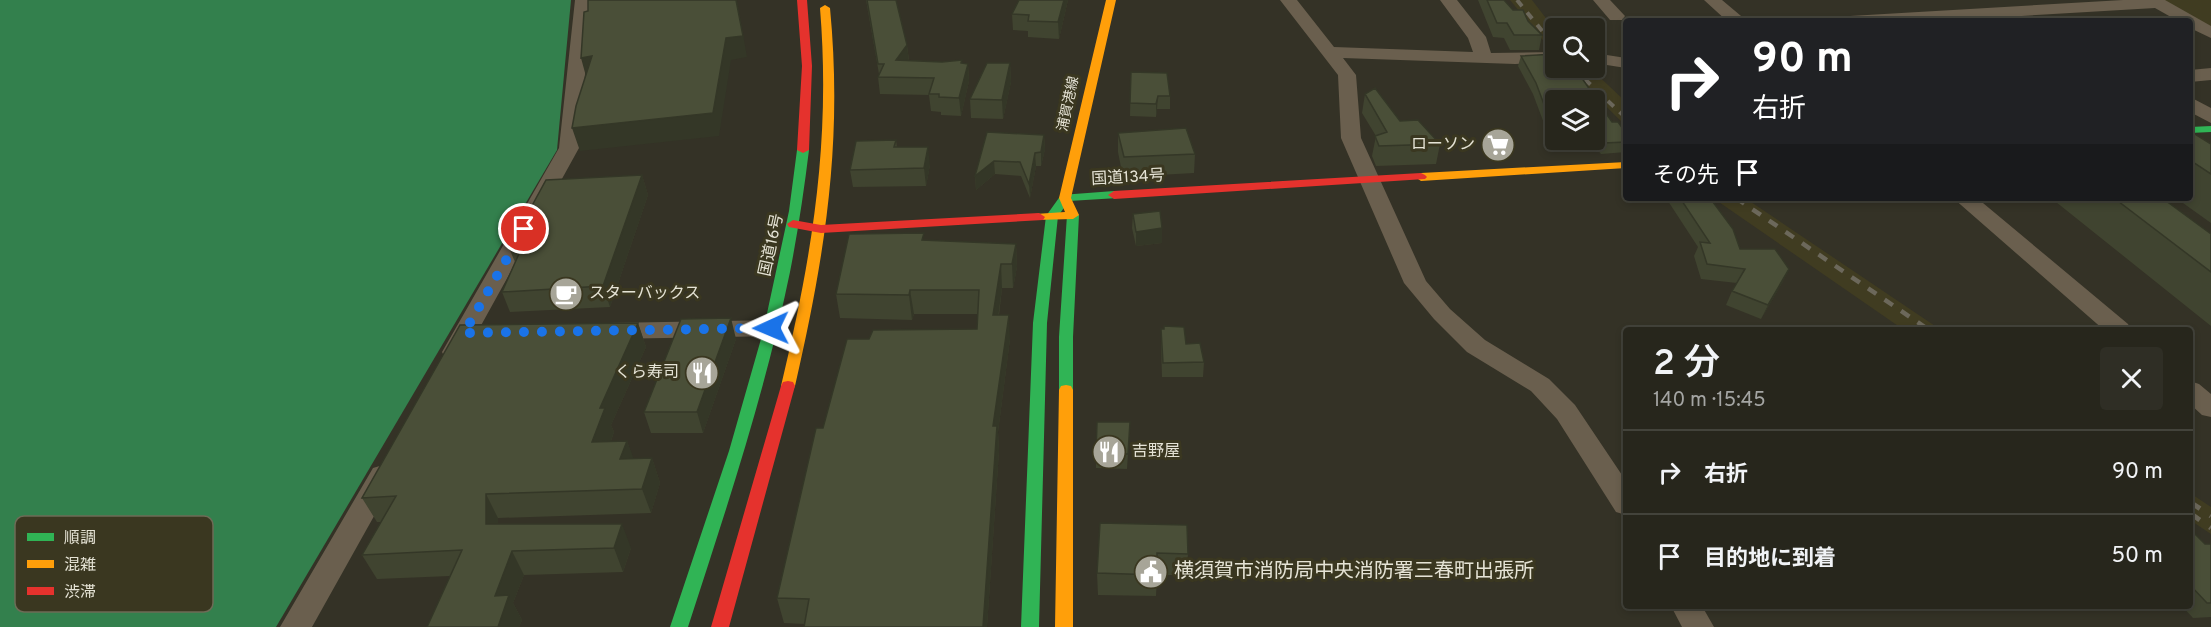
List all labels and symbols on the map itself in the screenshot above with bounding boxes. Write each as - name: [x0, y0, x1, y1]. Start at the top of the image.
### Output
- street label: 浦賀港線: [1055, 75, 1083, 133]
- supermarket icon: ローソン: [1480, 127, 1516, 163]
- place label: ローソン: [1411, 135, 1475, 155]
- street label: 国道134号: [1091, 166, 1165, 190]
- pin: [498, 203, 549, 254]
- street label: 国道16号: [756, 212, 788, 278]
- cafe icon: スターバックス: [548, 276, 584, 312]
- place label: スターバックス: [589, 284, 700, 304]
- position arrow: [739, 296, 803, 360]
- restaurant icon: くら寿司: [684, 355, 720, 391]
- place label: くら寿司: [615, 363, 679, 383]
- restaurant icon: 吉野屋: [1091, 434, 1127, 470]
- place label: 吉野屋: [1132, 442, 1180, 462]
- legend: [15, 516, 213, 612]
- text: 順調: [64, 529, 96, 549]
- public building icon: 横須賀市消防局中央消防署三春町出張所: [1133, 554, 1169, 590]
- text: 混雑: [64, 556, 96, 576]
- place label: 横須賀市消防局中央消防署三春町出張所: [1174, 559, 1534, 585]
- text: 渋滞: [64, 583, 96, 603]

